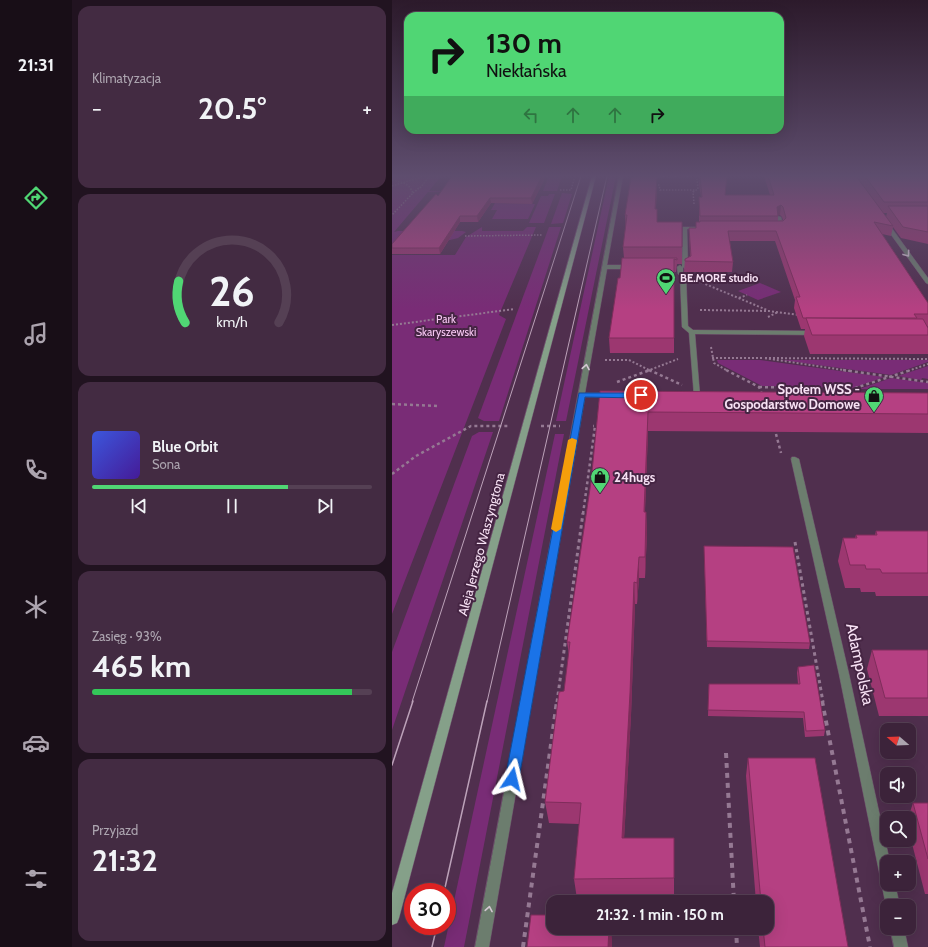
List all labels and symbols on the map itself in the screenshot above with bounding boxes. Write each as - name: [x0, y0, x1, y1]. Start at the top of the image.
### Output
- one-way arrow: [902, 249, 909, 256]
- sports icon: BE.MORE studio: [655, 267, 677, 295]
- place label: BE.MORE studio: [680, 271, 758, 285]
- park label: Park Skaryszewski: [416, 312, 476, 339]
- one-way arrow: [582, 364, 590, 370]
- pin: [624, 378, 658, 412]
- place label: Społem WSS - Gospodarstwo Domowe: [724, 381, 860, 412]
- shop icon: Społem WSS - Gospodarstwo Domowe: [863, 385, 885, 413]
- shop icon: 24hugs: [589, 466, 611, 494]
- place label: 24hugs: [614, 469, 656, 485]
- street label: Aleja Jerzego Waszyngtona: [454, 470, 509, 618]
- street label: Adampolska: [842, 621, 878, 707]
- north arrow: [880, 723, 916, 759]
- position arrow: [491, 758, 533, 800]
- speed limit sign: 30: [404, 883, 456, 935]
- one-way arrow: [484, 905, 492, 912]

